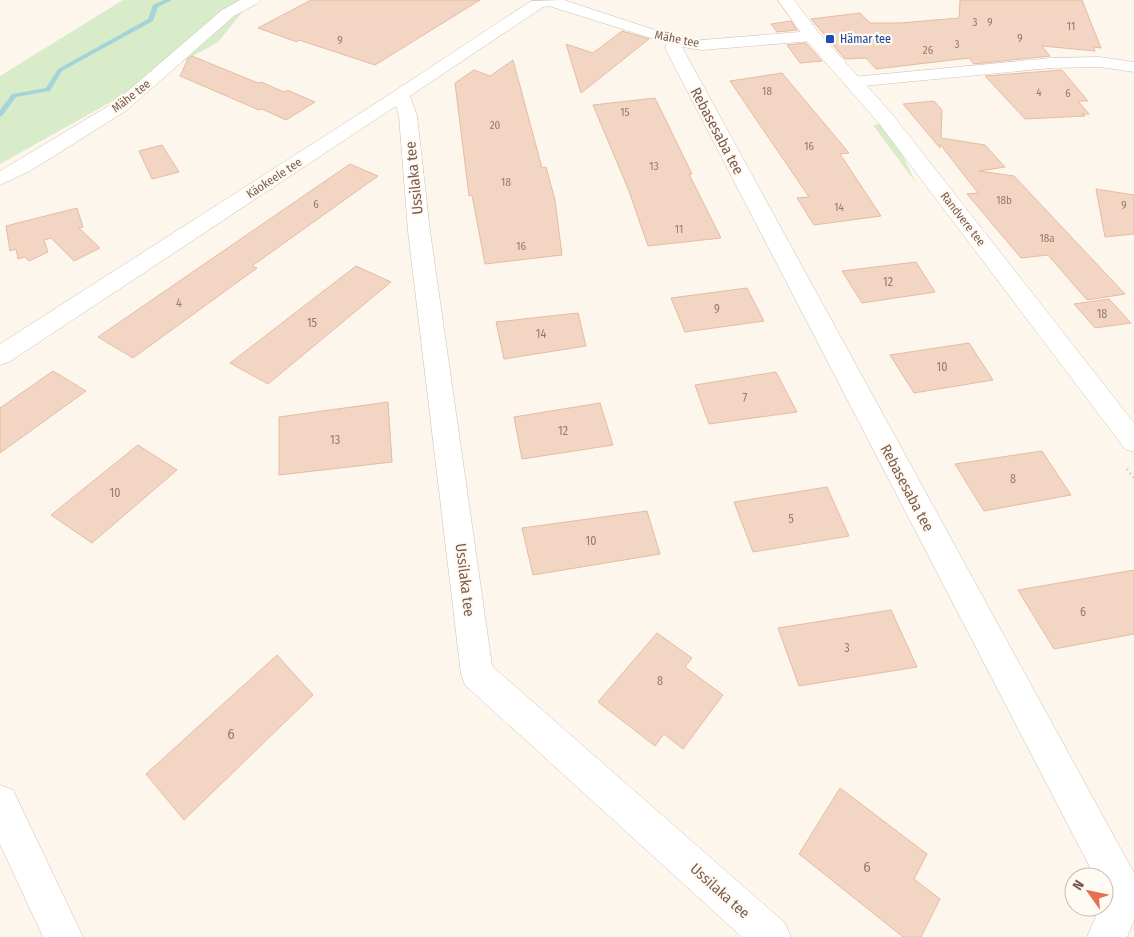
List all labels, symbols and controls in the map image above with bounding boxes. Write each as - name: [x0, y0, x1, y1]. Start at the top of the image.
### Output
- house number: 3: [973, 16, 978, 29]
- house number: 9: [987, 16, 993, 29]
- house number: 11: [1067, 20, 1075, 33]
- street label: Mähe tee: [654, 28, 701, 50]
- place label: Hämar tee: [840, 32, 891, 46]
- house number: 9: [1017, 32, 1023, 45]
- marker: Hämar tee: [824, 33, 836, 45]
- house number: 9: [337, 34, 343, 47]
- house number: 3: [955, 38, 960, 51]
- house number: 26: [923, 44, 934, 57]
- street label: Mähe tee: [109, 77, 153, 115]
- street label: Rebasesaba tee: [686, 84, 748, 178]
- house number: 18: [762, 85, 772, 98]
- house number: 4: [1036, 86, 1042, 99]
- house number: 6: [1065, 87, 1071, 100]
- house number: 15: [620, 106, 630, 119]
- house number: 20: [490, 119, 501, 132]
- street label: Ussilaka tee: [401, 140, 427, 216]
- house number: 16: [804, 140, 814, 153]
- street label: Käokeele tee: [244, 155, 304, 201]
- house number: 13: [649, 160, 659, 173]
- house number: 18: [501, 176, 511, 189]
- street label: Randvere tee: [938, 189, 988, 249]
- house number: 18b: [996, 194, 1012, 207]
- house number: 6: [313, 198, 319, 211]
- house number: 9: [1121, 199, 1127, 212]
- house number: 14: [834, 201, 844, 214]
- house number: 11: [675, 223, 683, 236]
- house number: 18a: [1039, 232, 1055, 245]
- house number: 16: [516, 240, 526, 253]
- house number: 12: [883, 275, 893, 289]
- house number: 4: [176, 296, 182, 310]
- house number: 9: [714, 302, 720, 316]
- house number: 18: [1097, 307, 1107, 321]
- house number: 15: [307, 316, 318, 330]
- house number: 14: [536, 327, 546, 341]
- house number: 10: [937, 360, 947, 374]
- house number: 7: [743, 391, 748, 405]
- house number: 12: [558, 424, 568, 438]
- house number: 13: [330, 433, 340, 447]
- street label: Rebasesaba tee: [876, 441, 938, 535]
- house number: 8: [1010, 472, 1016, 486]
- house number: 10: [110, 486, 120, 500]
- house number: 5: [788, 512, 794, 526]
- house number: 10: [586, 534, 596, 548]
- street label: Ussilaka tee: [452, 542, 478, 618]
- house number: 6: [1080, 605, 1086, 619]
- house number: 3: [844, 641, 850, 655]
- house number: 8: [657, 674, 663, 688]
- house number: 6: [227, 725, 235, 743]
- house number: 6: [863, 858, 871, 876]
- street label: Ussilaka tee: [687, 860, 753, 922]
- north arrow: [1064, 867, 1114, 917]
- text: N: [1069, 877, 1088, 893]

